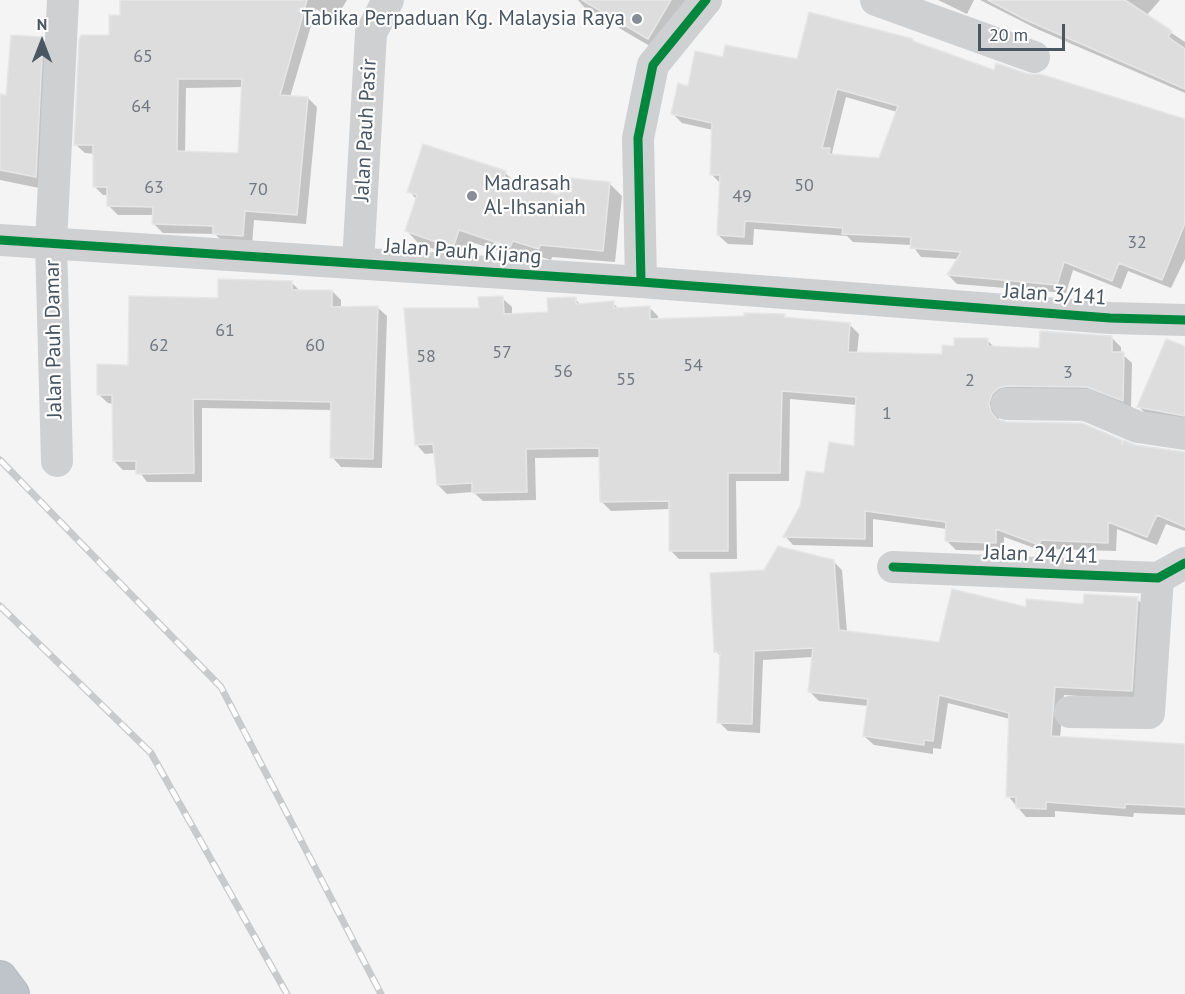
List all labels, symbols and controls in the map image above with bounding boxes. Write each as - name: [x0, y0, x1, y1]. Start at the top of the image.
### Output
- place label: Tabika Perpaduan Kg. Malaysia Raya: [301, 6, 625, 32]
- north arrow: [12, 12, 72, 72]
- marker: Tabika Perpaduan Kg. Malaysia Raya: [630, 12, 644, 26]
- scale bar: [981, 12, 1068, 50]
- text: N: [37, 14, 47, 34]
- text: 20 m: [989, 23, 1028, 46]
- house number: 65: [133, 46, 153, 68]
- street label: Jalan Pauh Pasir: [350, 58, 382, 202]
- house number: 64: [131, 96, 151, 118]
- place label: Madrasah Al-Ihsaniah: [484, 171, 586, 221]
- house number: 50: [794, 175, 814, 197]
- house number: 63: [144, 177, 164, 199]
- house number: 70: [248, 179, 268, 201]
- house number: 49: [732, 186, 752, 208]
- marker: Madrasah Al-Ihsaniah: [465, 189, 479, 203]
- house number: 32: [1127, 232, 1147, 254]
- street label: Jalan Pauh Kijang: [384, 234, 542, 270]
- street label: Jalan Pauh Damar: [40, 259, 68, 419]
- street label: Jalan 3/141: [1003, 279, 1107, 311]
- house number: 61: [215, 320, 235, 342]
- house number: 62: [149, 335, 169, 357]
- house number: 60: [305, 335, 325, 357]
- house number: 57: [492, 342, 512, 364]
- house number: 58: [416, 346, 436, 368]
- house number: 54: [683, 355, 703, 377]
- house number: 56: [553, 361, 573, 383]
- house number: 3: [1063, 362, 1073, 384]
- house number: 55: [616, 369, 636, 391]
- house number: 2: [965, 370, 975, 392]
- house number: 1: [882, 403, 892, 425]
- street label: Jalan 24/141: [983, 540, 1099, 570]

